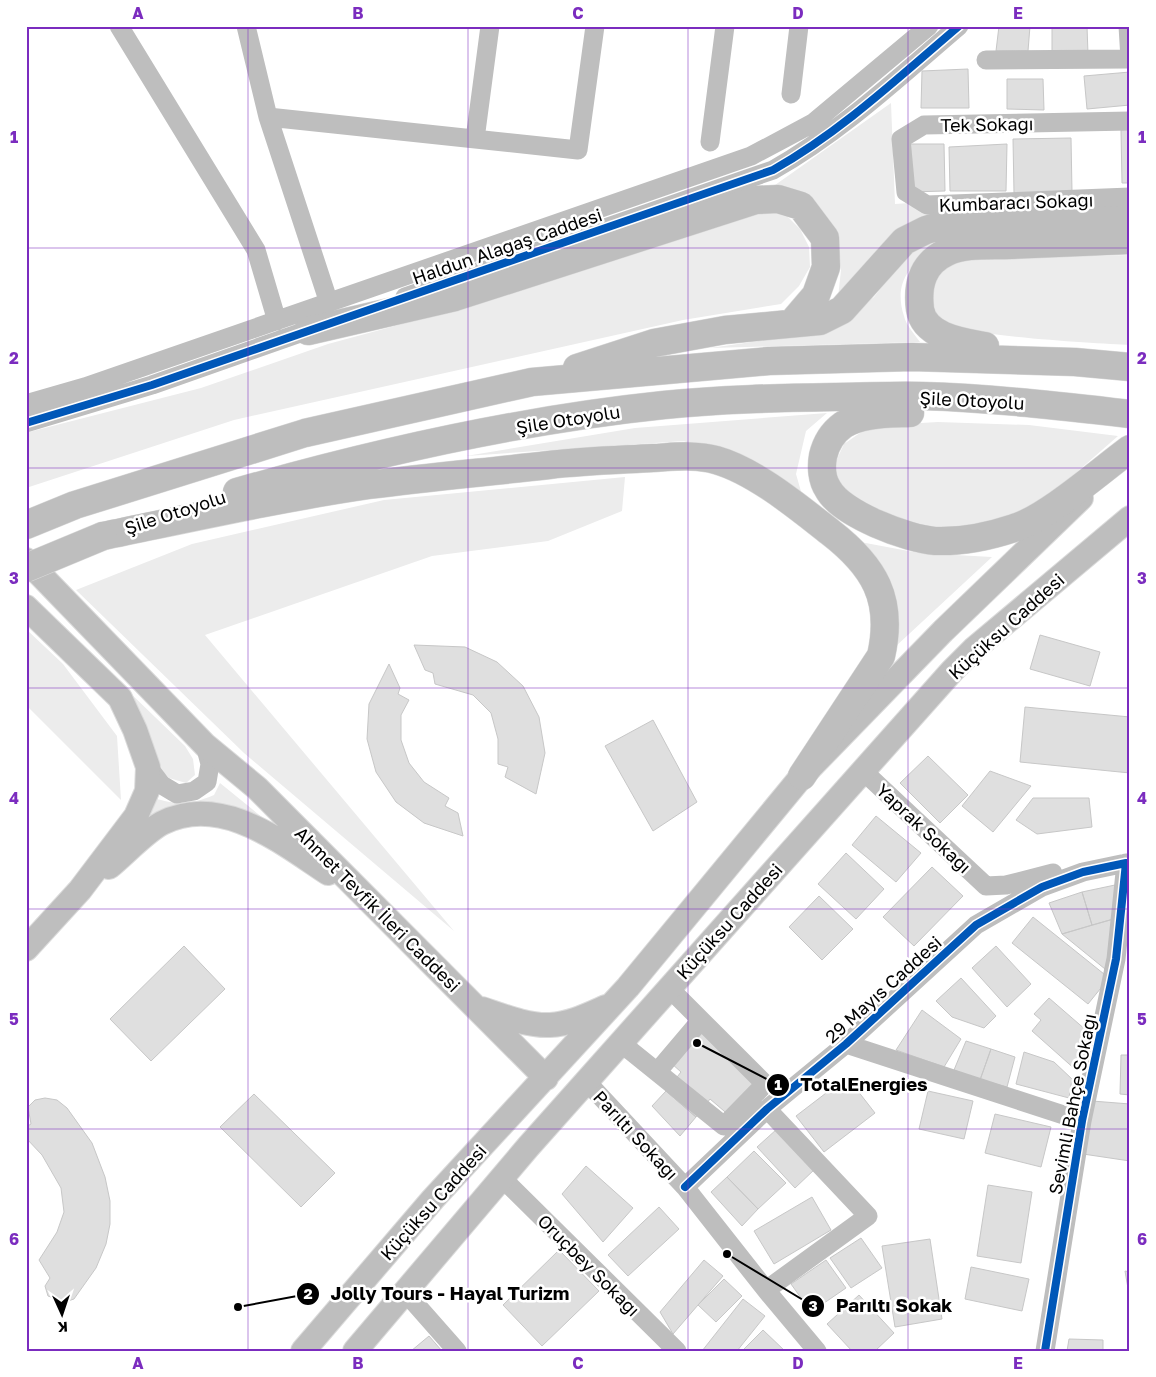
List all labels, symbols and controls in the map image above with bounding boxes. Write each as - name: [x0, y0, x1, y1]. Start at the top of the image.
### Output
- text: A: [132, 3, 144, 23]
- text: B: [352, 3, 364, 23]
- text: C: [572, 3, 584, 23]
- text: D: [792, 3, 804, 23]
- text: E: [1013, 3, 1023, 23]
- street label: Tek Sokağı: [940, 112, 1034, 136]
- text: 1: [10, 127, 18, 147]
- text: 1: [1138, 127, 1146, 147]
- street label: Kumbaracı Sokağı: [938, 188, 1094, 216]
- street label: Haldun Alagaş Caddesi: [409, 203, 605, 289]
- text: 2: [9, 348, 19, 368]
- text: 2: [1137, 348, 1147, 368]
- street label: Şile Otoyolu: [919, 386, 1025, 414]
- street label: Şile Otoyolu: [514, 400, 622, 438]
- street label: Şile Otoyolu: [122, 485, 228, 539]
- text: 3: [9, 568, 19, 588]
- street label: Küçüksu Caddesi: [944, 568, 1068, 684]
- text: 3: [1137, 568, 1147, 588]
- street label: Yaprak Sokağı: [872, 779, 976, 877]
- text: 4: [9, 788, 19, 808]
- text: 4: [1137, 788, 1147, 808]
- street label: Ahmet Tevfik İleri Caddesi: [291, 822, 465, 996]
- street label: Küçüksu Caddesi: [671, 859, 787, 983]
- street label: 29 Mayıs Caddesi: [820, 931, 946, 1047]
- text: 5: [9, 1009, 19, 1029]
- text: 5: [1137, 1009, 1147, 1029]
- street label: Sevimli Bahçe Sokağı: [1044, 1012, 1100, 1196]
- callout: TotalEnergies: [765, 1068, 938, 1102]
- text: TotalEnergies: [800, 1072, 928, 1095]
- text: 1: [774, 1075, 782, 1093]
- street label: Parıltı Sokağı: [589, 1086, 683, 1184]
- street label: Küçüksu Caddesi: [375, 1140, 491, 1264]
- street label: Oruçbey Sokağı: [533, 1209, 645, 1321]
- text: 6: [9, 1229, 19, 1249]
- text: 6: [1137, 1229, 1147, 1249]
- callout: Jolly Tours - Hayal Turizm: [296, 1277, 580, 1311]
- text: Jolly Tours - Hayal Turizm: [331, 1281, 569, 1304]
- text: 2: [303, 1284, 313, 1302]
- callout: Parıltı Sokak: [800, 1289, 962, 1323]
- north arrow: [38, 1290, 88, 1340]
- text: Parıltı Sokak: [836, 1293, 952, 1316]
- text: 3: [808, 1296, 818, 1314]
- text: K: [57, 1319, 68, 1336]
- text: A: [132, 1353, 144, 1373]
- text: B: [352, 1353, 364, 1373]
- text: C: [572, 1353, 584, 1373]
- text: D: [792, 1353, 804, 1373]
- text: E: [1013, 1353, 1023, 1373]

